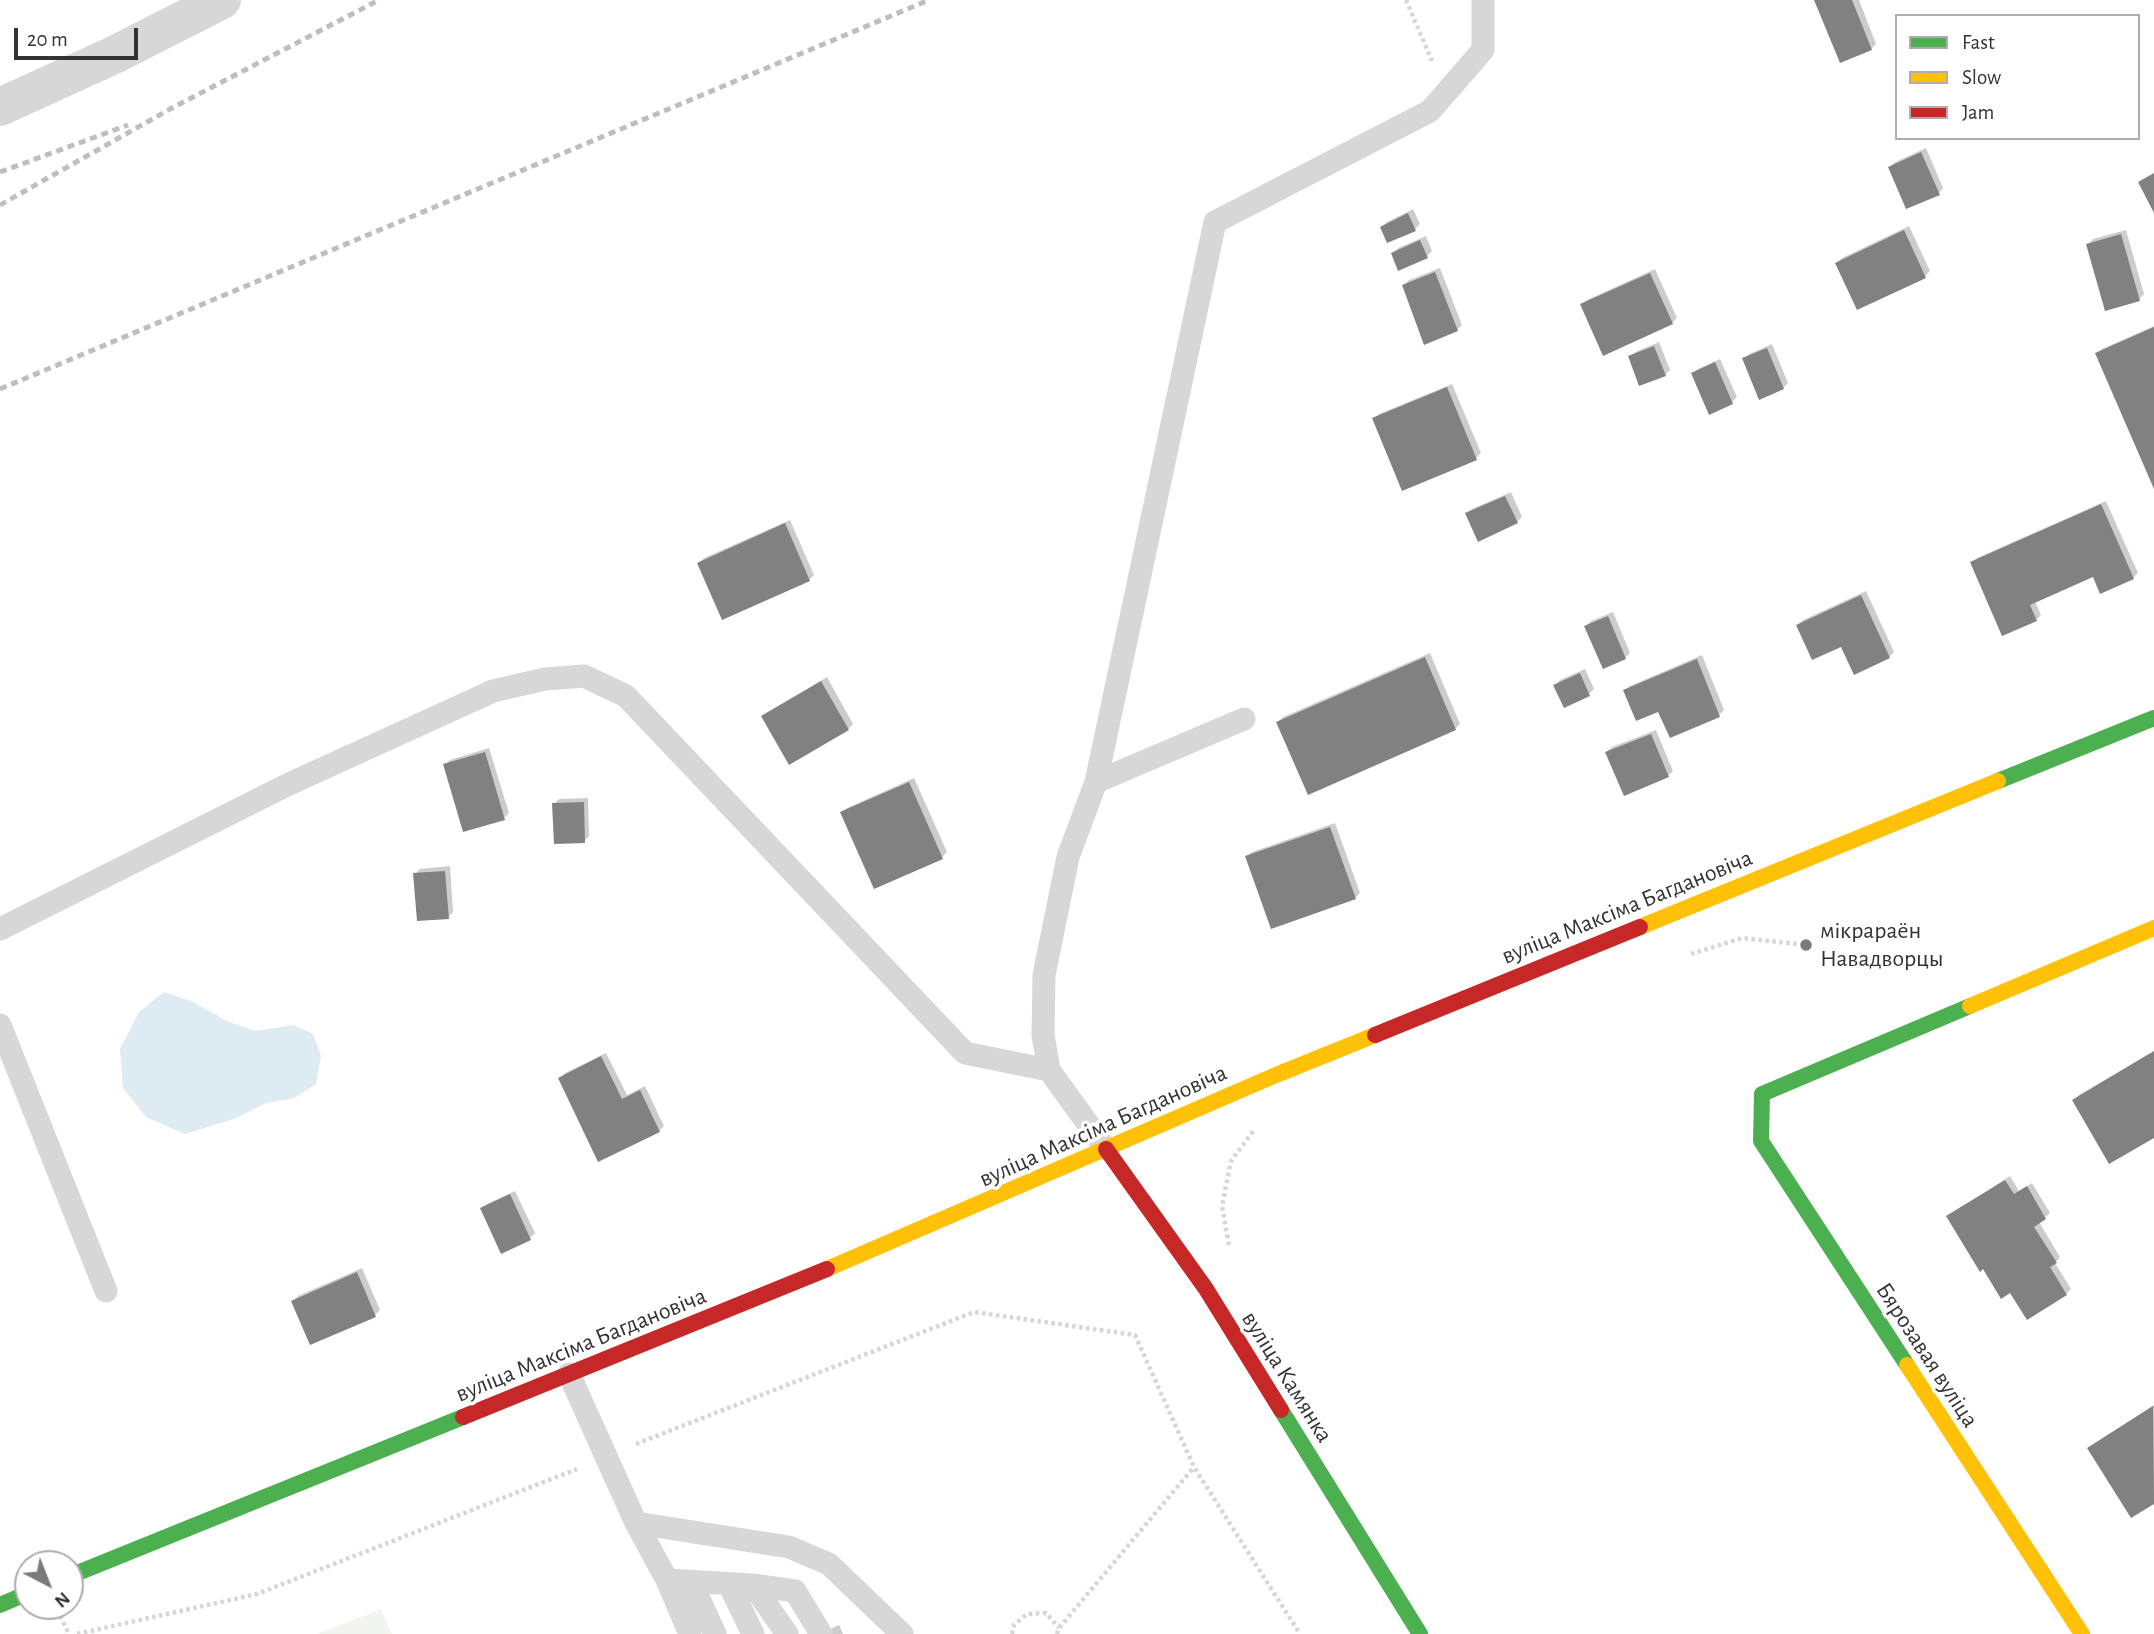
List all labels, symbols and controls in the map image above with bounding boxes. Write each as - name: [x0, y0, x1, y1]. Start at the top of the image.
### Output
- scale bar: [18, 14, 142, 58]
- legend: [1895, 14, 2140, 140]
- text: 20 m: [27, 29, 68, 50]
- text: Fast: [1962, 32, 1995, 53]
- text: Slow: [1962, 67, 2001, 88]
- text: Jam: [1962, 102, 1994, 123]
- street label: вуліца Максіма Багдановіча: [1497, 843, 1757, 971]
- place label: мікрараён Навадворцы: [1820, 917, 1944, 973]
- marker: мікрараён Навадворцы: [1798, 937, 1814, 953]
- street label: вуліца Максіма Багдановіча: [975, 1058, 1231, 1194]
- street label: Бярозавая вуліца: [1869, 1277, 1985, 1433]
- street label: вуліца Максіма Багдановіча: [451, 1281, 711, 1409]
- street label: вуліца Камянка: [1235, 1306, 1339, 1448]
- north arrow: [14, 1550, 84, 1620]
- text: N: [51, 1588, 73, 1611]

